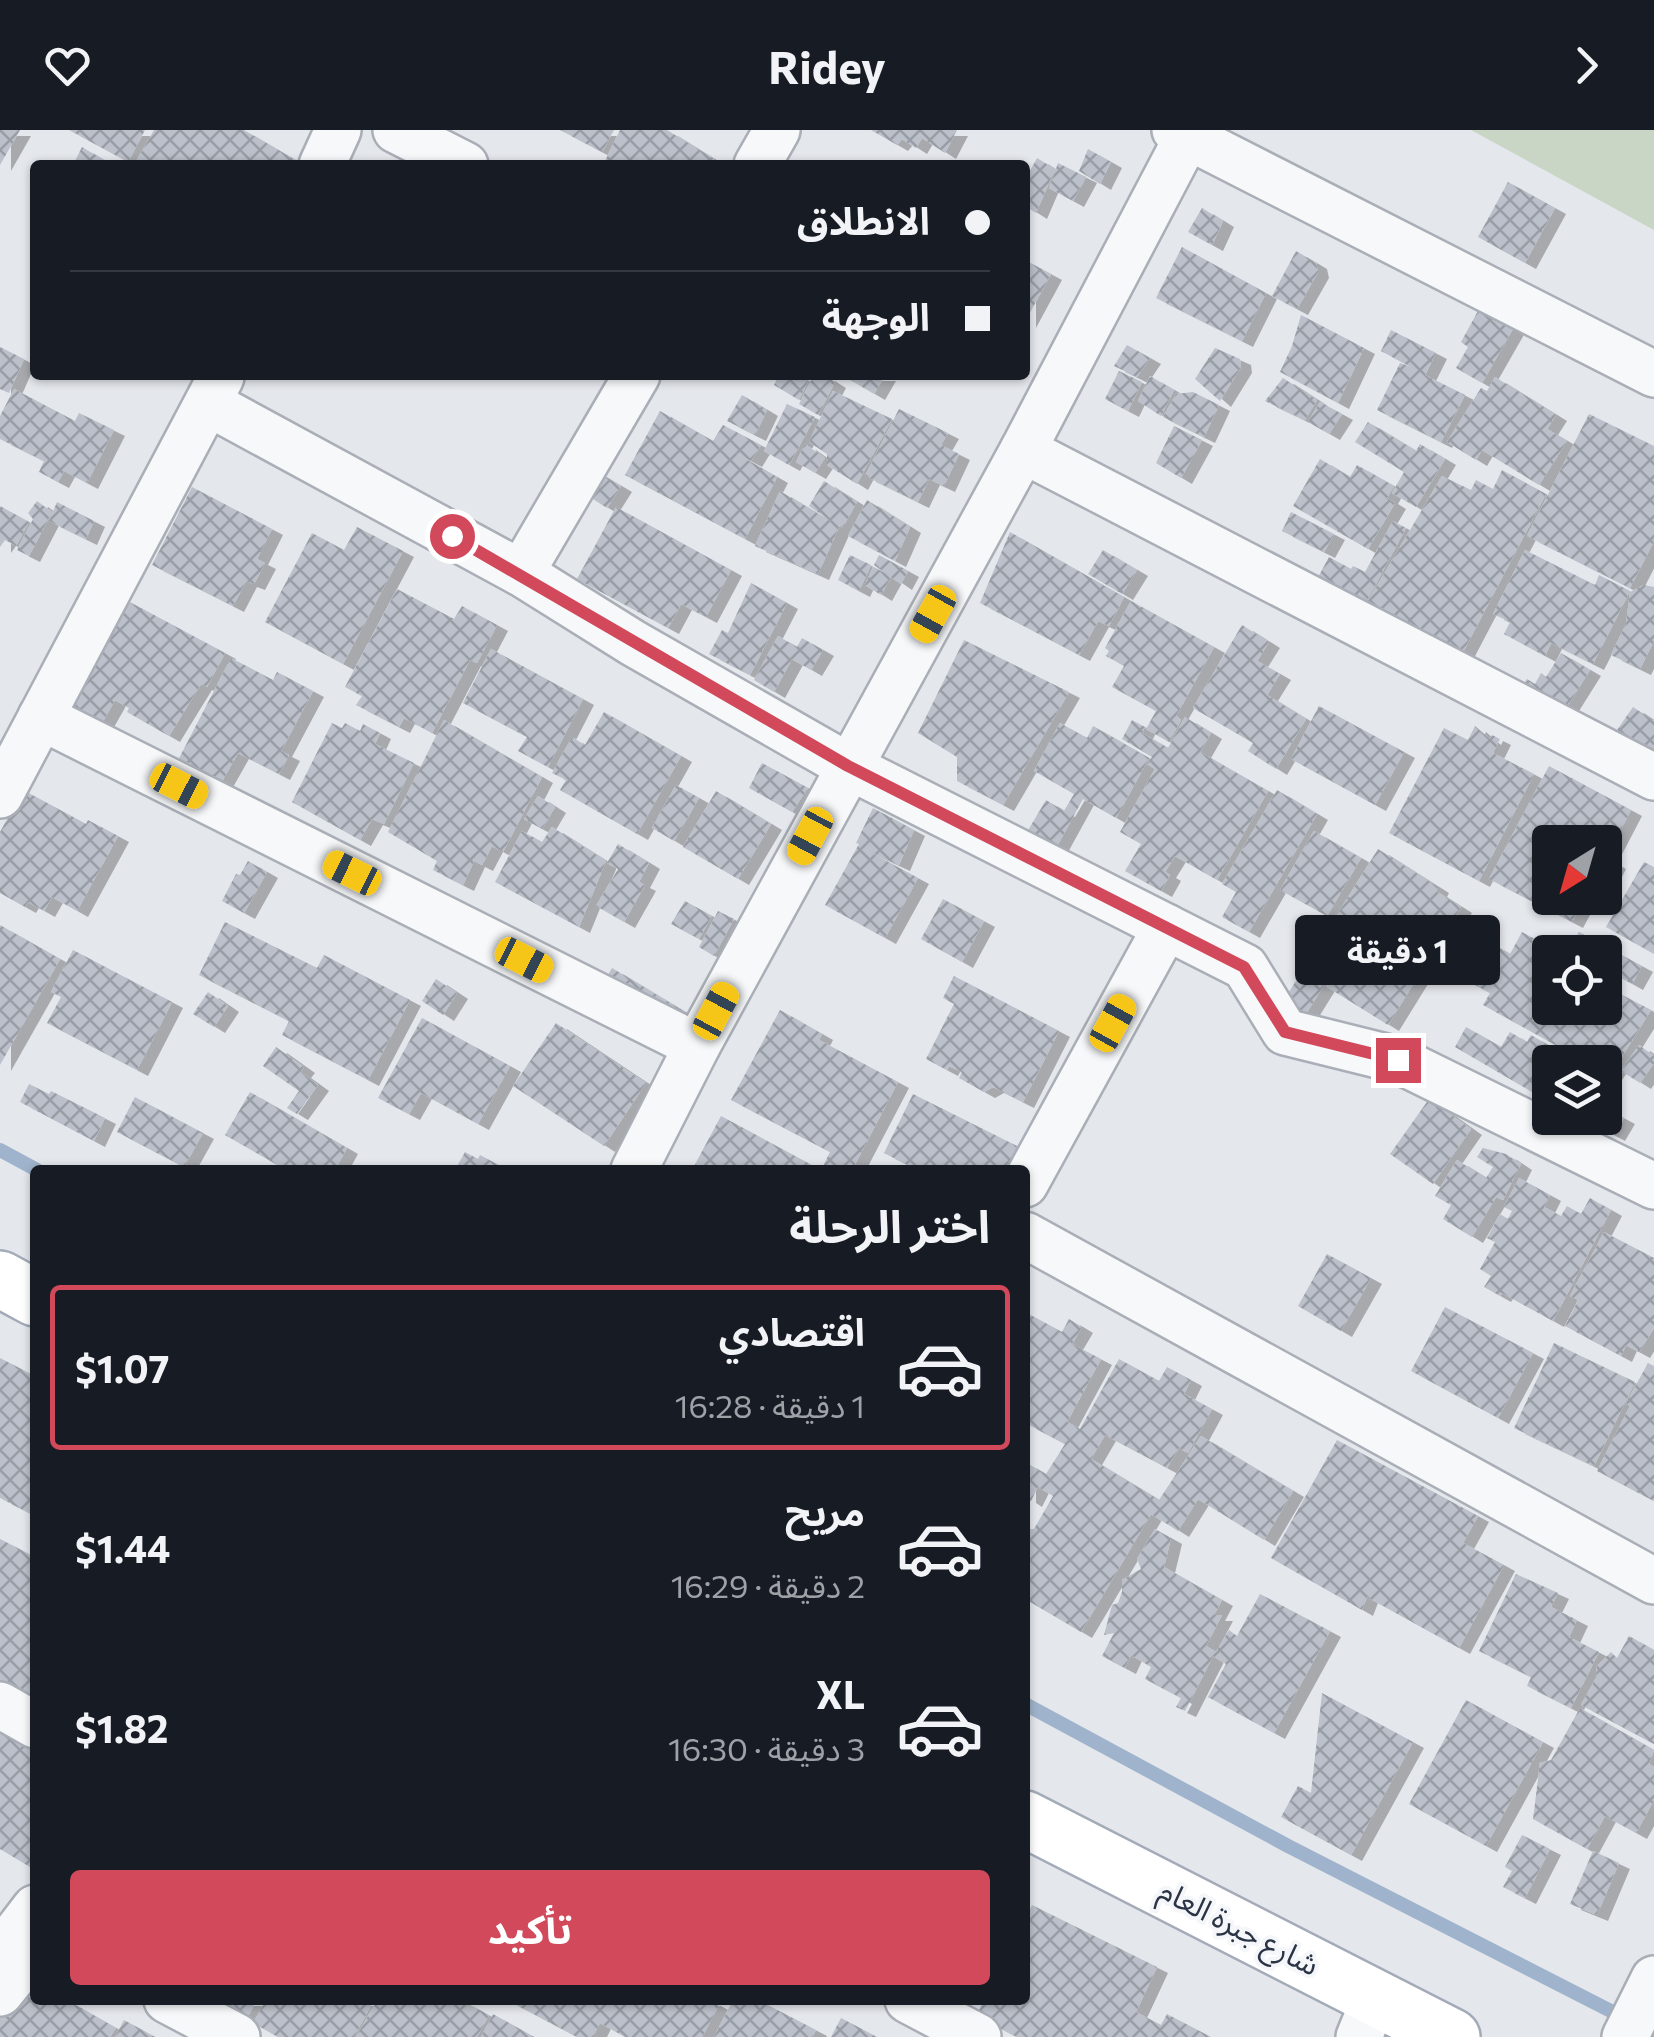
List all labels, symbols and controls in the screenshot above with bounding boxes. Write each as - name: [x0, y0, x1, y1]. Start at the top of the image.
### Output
- icon: heart: [40, 38, 95, 93]
- text: Ridey: [768, 38, 886, 93]
- icon: forward: [1559, 38, 1614, 93]
- text: الانطلاق: [797, 196, 930, 243]
- text: الوجهة: [822, 292, 930, 339]
- route start: [430, 514, 475, 559]
- car: [905, 580, 961, 648]
- car: [145, 759, 213, 813]
- car: [783, 802, 837, 870]
- north arrow: [1532, 825, 1622, 915]
- map controls: [1532, 825, 1622, 1135]
- car: [318, 846, 386, 900]
- callout: 1 دقيقة: [1296, 915, 1500, 985]
- text: 1 دقيقة: [1347, 930, 1448, 970]
- car: [490, 933, 558, 987]
- button: locate: [1532, 935, 1622, 1025]
- car: [689, 977, 743, 1045]
- car: [1085, 989, 1141, 1057]
- route end: [1376, 1038, 1421, 1083]
- button: layers: [1532, 1045, 1622, 1135]
- text: اختر الرحلة: [789, 1197, 990, 1252]
- text: اقتصادي: [719, 1307, 865, 1354]
- icon: car: [895, 1323, 985, 1413]
- text: $1.07: [75, 1344, 169, 1391]
- text: 1 دقيقة · 16:28: [675, 1385, 865, 1425]
- text: مريح: [785, 1487, 865, 1534]
- icon: car: [895, 1503, 985, 1593]
- text: $1.44: [75, 1524, 170, 1571]
- text: 2 دقيقة · 16:29: [671, 1565, 865, 1605]
- text: XL: [816, 1670, 865, 1717]
- icon: car: [895, 1683, 985, 1773]
- text: $1.82: [75, 1704, 168, 1751]
- text: 3 دقيقة · 16:30: [668, 1728, 865, 1768]
- button: تأكيد: [70, 1870, 990, 1985]
- street label: شارع جبرة العام: [1151, 1870, 1326, 1987]

